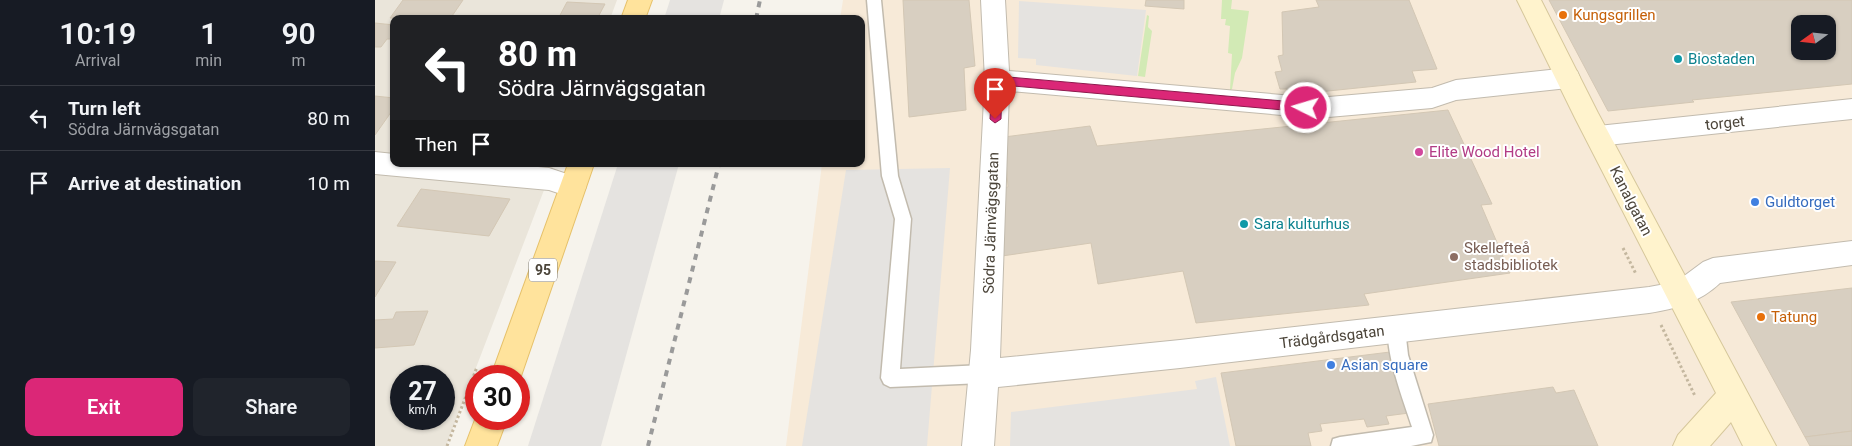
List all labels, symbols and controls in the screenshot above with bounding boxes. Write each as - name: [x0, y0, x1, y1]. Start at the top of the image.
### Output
- place label: Kungsgrillen: [1573, 6, 1656, 24]
- marker: Kungsgrillen: [1557, 9, 1569, 21]
- north arrow: [1791, 15, 1836, 60]
- map controls: [1791, 15, 1836, 60]
- text: 10:19: [59, 16, 136, 51]
- text: 1: [200, 16, 217, 51]
- text: 90: [281, 16, 316, 51]
- text: 80 m: [498, 34, 577, 75]
- icon: left: [415, 35, 480, 100]
- place label: Biostaden: [1688, 50, 1755, 68]
- text: Arrival: [75, 51, 120, 70]
- text: min: [195, 51, 222, 70]
- text: m: [292, 51, 306, 70]
- marker: Biostaden: [1672, 53, 1684, 65]
- pin: [974, 68, 1016, 119]
- icon: arrive: [981, 75, 1009, 103]
- text: Södra Järnvägsgatan: [498, 76, 706, 101]
- position arrow: [1279, 81, 1331, 133]
- text: Turn left: [68, 97, 141, 120]
- icon: left: [25, 104, 53, 132]
- text: 80 m: [307, 107, 350, 130]
- street label: torget: [1704, 112, 1746, 134]
- text: Södra Järnvägsgatan: [68, 120, 219, 139]
- icon: arrive: [467, 130, 495, 158]
- text: Then: [415, 133, 457, 156]
- place label: Elite Wood Hotel: [1429, 143, 1540, 161]
- marker: Elite Wood Hotel: [1413, 146, 1425, 158]
- street label: Södra Järnvägsgatan: [980, 152, 1002, 294]
- street label: Kanalgatan: [1606, 163, 1656, 239]
- icon: arrive: [25, 169, 53, 197]
- text: Arrive at destination: [68, 172, 241, 195]
- text: 10 m: [307, 172, 350, 195]
- place label: Guldtorget: [1765, 193, 1835, 211]
- marker: Guldtorget: [1749, 196, 1761, 208]
- place label: Sara kulturhus: [1254, 215, 1350, 233]
- marker: Sara kulturhus: [1238, 218, 1250, 230]
- place label: Skellefteå stadsbibliotek: [1464, 239, 1558, 274]
- marker: Skellefteå stadsbibliotek: [1448, 251, 1460, 263]
- road number: 95: [529, 258, 557, 282]
- place label: Tatung: [1771, 308, 1817, 326]
- marker: Tatung: [1755, 311, 1767, 323]
- street label: Trädgårdsgatan: [1279, 322, 1385, 352]
- place label: Asian square: [1341, 356, 1428, 374]
- marker: Asian square: [1325, 359, 1337, 371]
- speed limit sign: 30: [465, 365, 530, 430]
- text: 27: [408, 377, 437, 406]
- button: Exit: [25, 378, 183, 436]
- button: Share: [193, 378, 350, 436]
- text: km/h: [408, 403, 437, 417]

